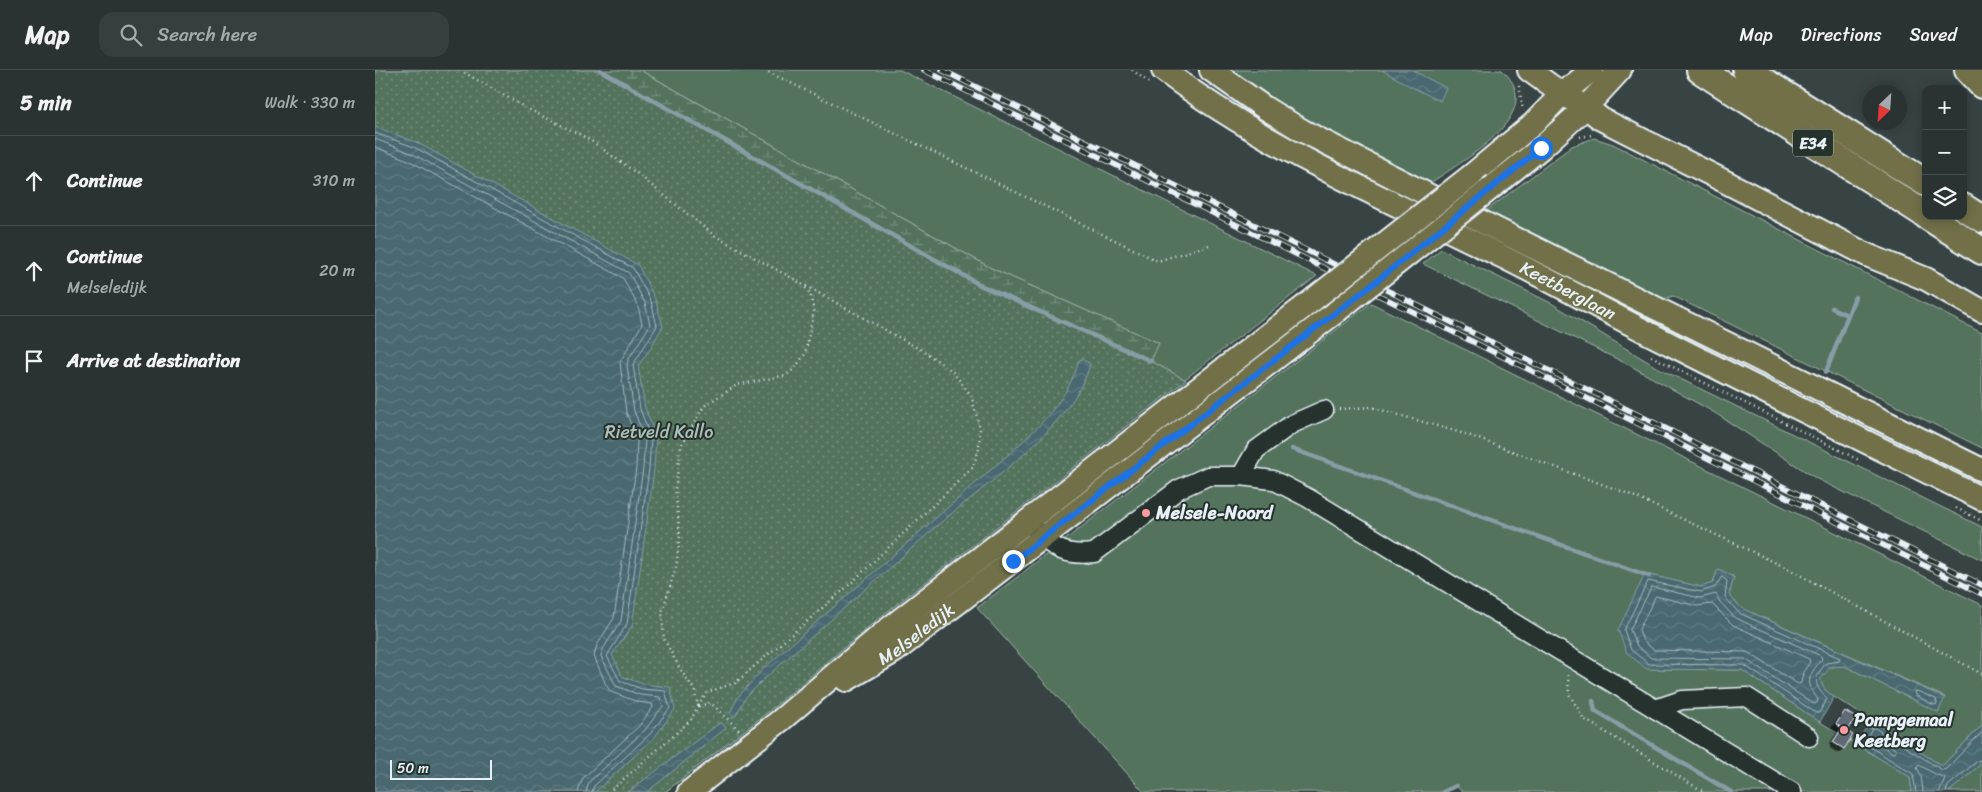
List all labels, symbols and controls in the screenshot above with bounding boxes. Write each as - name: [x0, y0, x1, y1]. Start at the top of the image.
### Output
- search box: [99, 12, 449, 57]
- text: Map: [25, 14, 69, 56]
- text: Search here: [157, 18, 257, 51]
- text: Map: [1740, 19, 1773, 51]
- text: Directions: [1801, 19, 1882, 51]
- text: Saved: [1910, 19, 1957, 51]
- icon: search: [117, 21, 145, 49]
- text: 5 min: [20, 84, 72, 122]
- north arrow: [1862, 85, 1907, 130]
- map controls: [1922, 85, 1967, 220]
- button: +: [1922, 85, 1967, 130]
- text: Walk · 330 m: [265, 88, 355, 117]
- road number: E34: [1793, 129, 1833, 156]
- button: −: [1922, 130, 1967, 175]
- route start: [1530, 137, 1553, 160]
- text: Continue: [67, 164, 143, 197]
- text: 310 m: [313, 166, 355, 195]
- icon: ahead: [20, 167, 48, 195]
- button: layers: [1922, 175, 1967, 220]
- text: Continue: [67, 240, 143, 273]
- street label: Keetberglaan: [1514, 252, 1622, 330]
- text: 20 m: [319, 256, 355, 285]
- icon: ahead: [20, 257, 48, 285]
- text: Melseledijk: [67, 273, 147, 302]
- text: Arrive at destination: [67, 344, 240, 377]
- icon: arrive: [20, 347, 48, 375]
- park label: Rietveld Kallo: [605, 416, 713, 448]
- place label: Melsele-Noord: [1155, 497, 1274, 529]
- marker: Melsele-Noord: [1140, 507, 1152, 519]
- route end: [1002, 550, 1025, 573]
- street label: Melseledijk: [871, 594, 962, 674]
- place label: Pompgemaal Keetberg: [1853, 704, 1954, 757]
- marker: Pompgemaal Keetberg: [1838, 724, 1850, 736]
- text: 50 m: [397, 756, 429, 781]
- scale bar: [390, 757, 493, 780]

